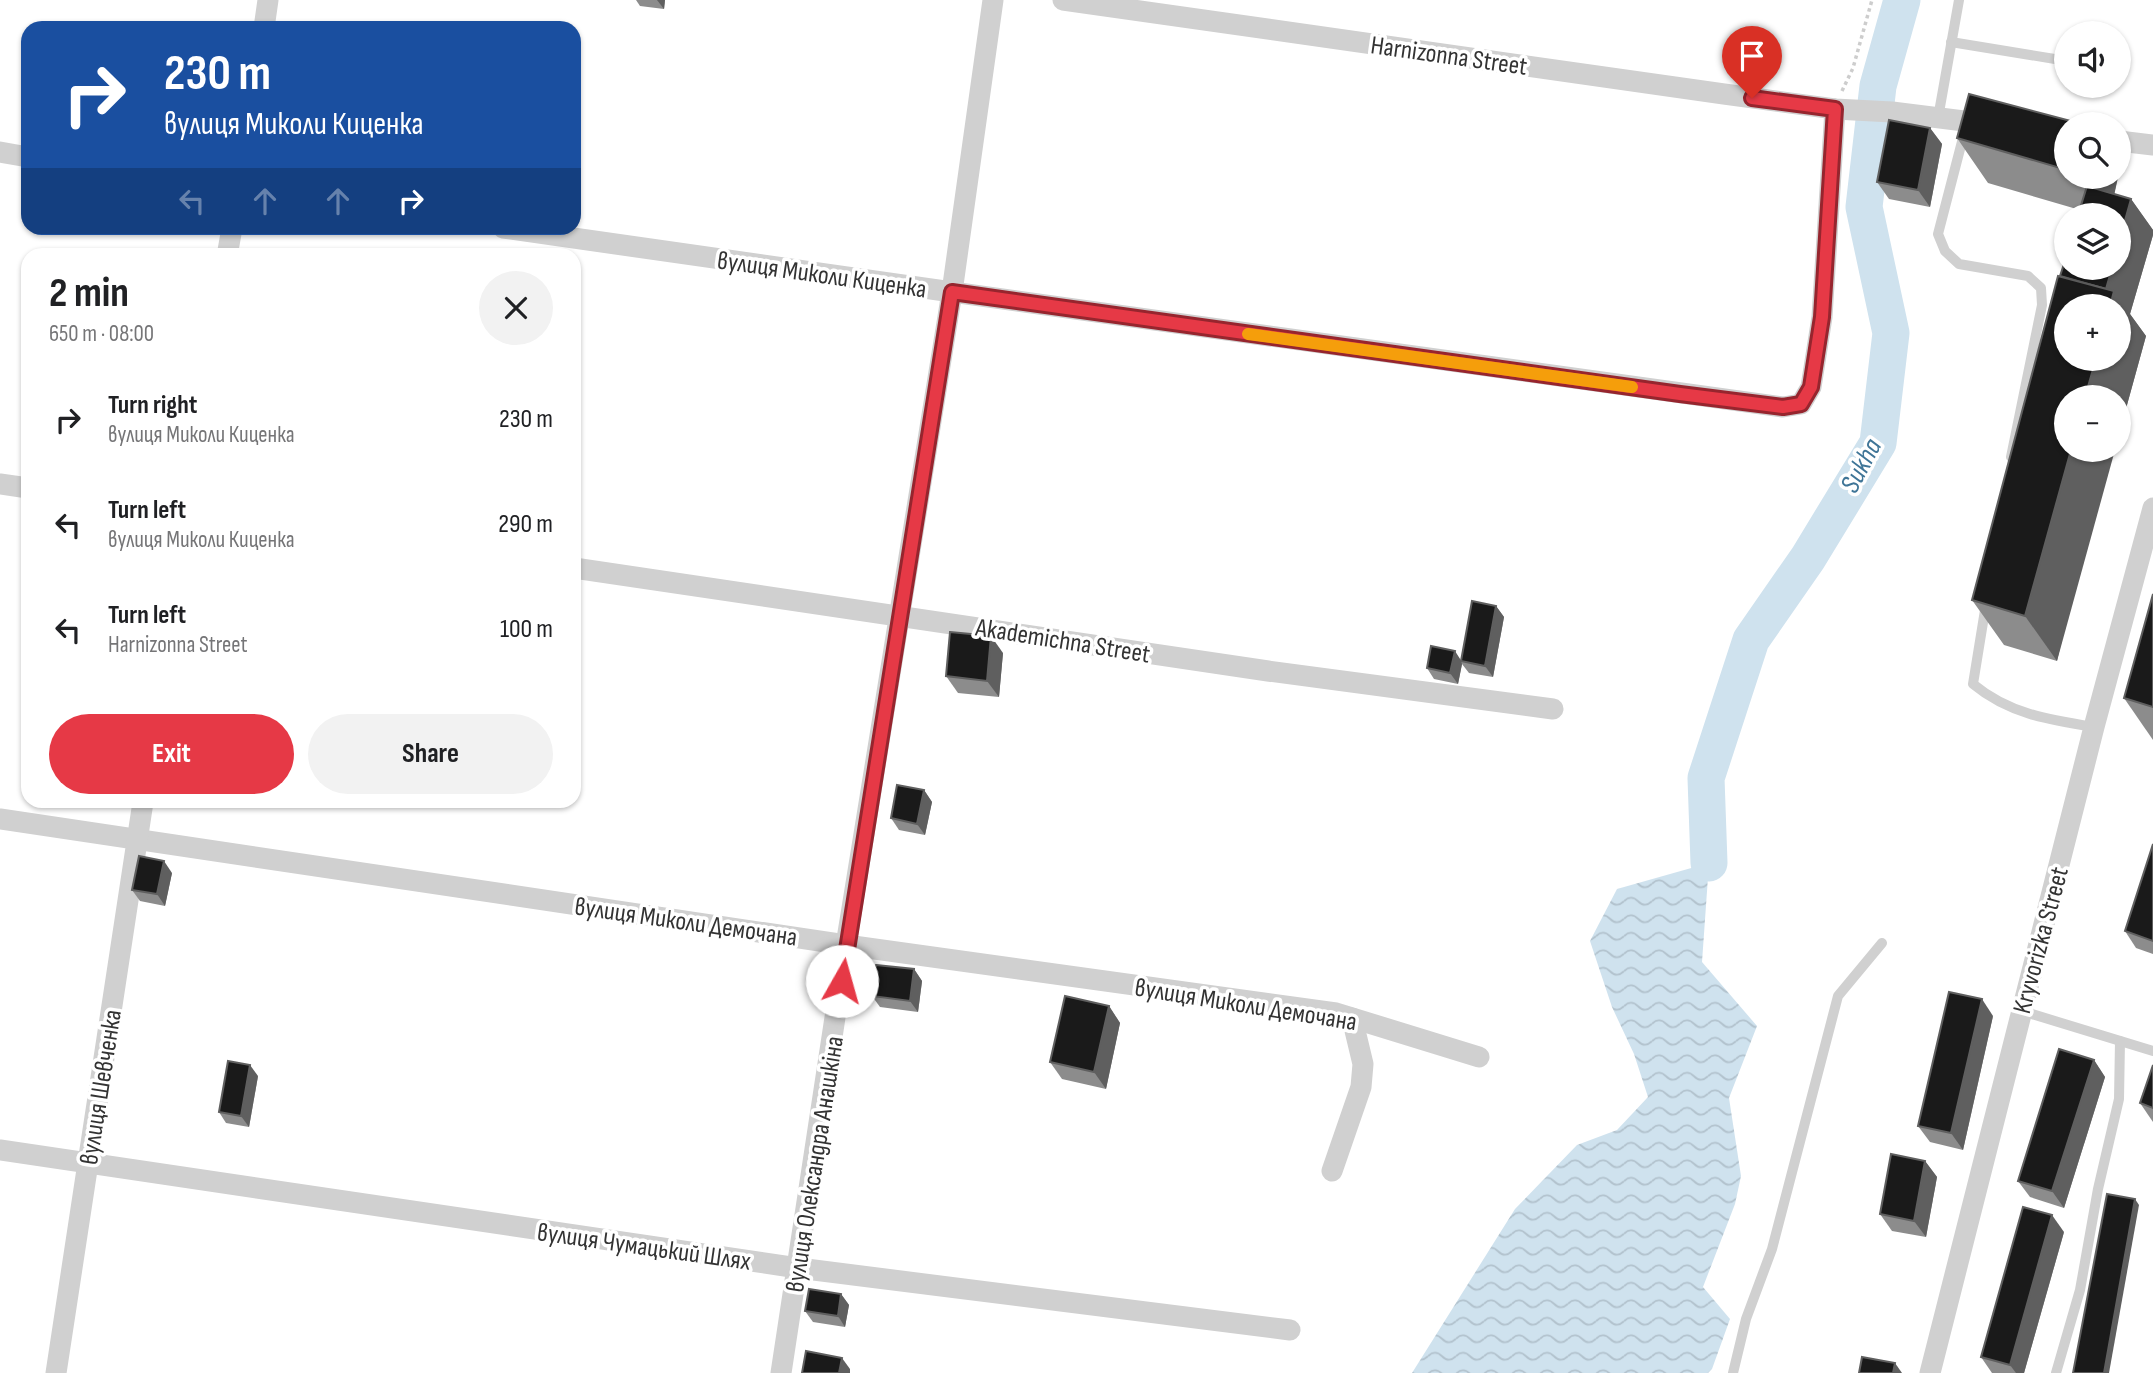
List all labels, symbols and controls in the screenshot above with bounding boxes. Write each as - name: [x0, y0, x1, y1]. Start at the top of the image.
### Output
- map controls: [2054, 21, 2131, 462]
- button: sound: [2054, 21, 2131, 98]
- pin: [1722, 26, 1782, 98]
- street label: Harnizonna Street: [1369, 30, 1529, 83]
- icon: arrive: [1733, 37, 1771, 75]
- text: 230 m: [164, 45, 271, 104]
- icon: right: [49, 49, 140, 140]
- text: вулиця Миколи Киценка: [164, 105, 424, 144]
- button: search: [2054, 112, 2131, 189]
- icon: left: [173, 182, 211, 220]
- icon: ahead: [246, 182, 284, 220]
- icon: ahead: [319, 182, 357, 220]
- icon: right: [392, 182, 430, 220]
- button: layers: [2054, 203, 2131, 280]
- street label: вулиця Миколи Киценка: [715, 245, 928, 306]
- text: 2 min: [49, 268, 129, 319]
- button: close: [479, 271, 553, 345]
- button: +: [2054, 294, 2131, 371]
- text: 650 m · 08:00: [49, 320, 154, 348]
- button: −: [2054, 385, 2131, 462]
- text: Turn right: [108, 390, 197, 421]
- icon: right: [49, 401, 87, 439]
- text: 230 m: [499, 404, 553, 435]
- text: вулиця Миколи Киценка: [108, 421, 295, 449]
- water label: Sukha: [1833, 432, 1890, 498]
- text: Turn left: [108, 495, 186, 526]
- icon: left: [49, 506, 87, 544]
- text: 290 m: [498, 509, 553, 540]
- text: вулиця Миколи Киценка: [108, 526, 295, 554]
- text: Turn left: [108, 600, 186, 631]
- icon: left: [49, 611, 87, 649]
- street label: Akademichna Street: [972, 612, 1152, 671]
- text: 100 m: [500, 614, 553, 645]
- text: Harnizonna Street: [108, 631, 247, 659]
- button: Exit: [49, 714, 294, 794]
- button: Share: [308, 714, 553, 794]
- street label: Kryvorizka Street: [2007, 864, 2076, 1017]
- street label: вулиця Миколи Демочана: [573, 892, 799, 953]
- position arrow: [805, 944, 879, 1018]
- street label: вулиця Миколи Демочана: [1133, 973, 1359, 1038]
- street label: вулиця Шевченка: [74, 1008, 129, 1167]
- street label: вулиця Олександра Анашкіна: [780, 1034, 851, 1295]
- street label: вулиця Чумацький Шлях: [535, 1217, 753, 1278]

